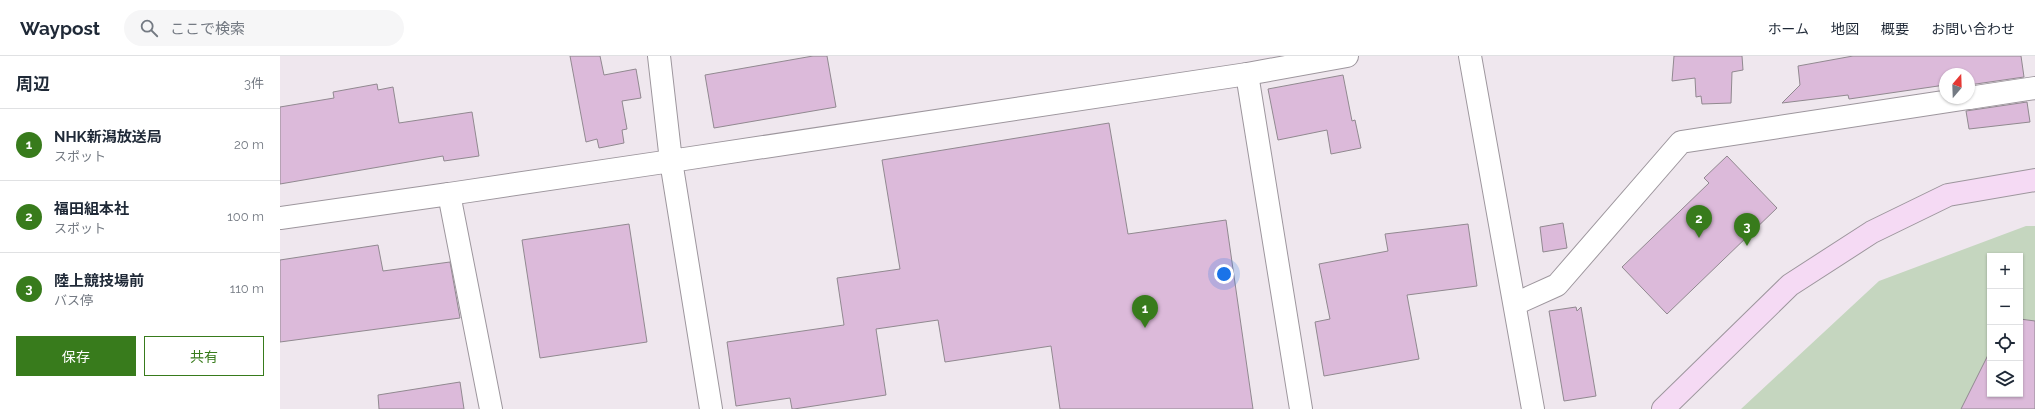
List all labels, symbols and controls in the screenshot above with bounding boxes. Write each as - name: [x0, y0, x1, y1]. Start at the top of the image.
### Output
- search box: [124, 10, 404, 46]
- text: Waypost: [20, 17, 100, 39]
- icon: search: [138, 17, 160, 39]
- text: ここで検索: [170, 20, 245, 38]
- text: ホーム: [1767, 21, 1809, 37]
- text: 地図: [1831, 21, 1859, 37]
- text: 概要: [1881, 21, 1909, 37]
- text: お問い合わせ: [1931, 21, 2015, 37]
- north arrow: [1939, 68, 1975, 104]
- text: 周辺: [16, 74, 50, 94]
- text: 3件: [244, 76, 264, 91]
- text: NHK新潟放送局: [54, 128, 162, 146]
- text: 1: [26, 137, 32, 152]
- text: 20 m: [234, 137, 264, 152]
- text: スポット: [54, 149, 106, 164]
- text: 福田組本社: [54, 200, 129, 218]
- pin: 2: [1686, 205, 1712, 238]
- text: 2: [25, 209, 33, 224]
- text: 100 m: [227, 209, 264, 224]
- pin: 3: [1734, 213, 1760, 246]
- text: スポット: [54, 221, 106, 236]
- map controls: [1987, 253, 2023, 397]
- button: +: [1987, 253, 2023, 289]
- your location: [1214, 264, 1234, 284]
- text: 陸上競技場前: [54, 272, 144, 290]
- text: 3: [25, 281, 33, 296]
- text: 110 m: [230, 281, 264, 296]
- button: −: [1987, 289, 2023, 325]
- text: バス停: [54, 293, 93, 308]
- pin: 1: [1132, 295, 1158, 328]
- button: locate: [1987, 325, 2023, 361]
- button: 保存: [16, 336, 136, 376]
- button: 共有: [144, 336, 264, 376]
- button: layers: [1987, 361, 2023, 397]

